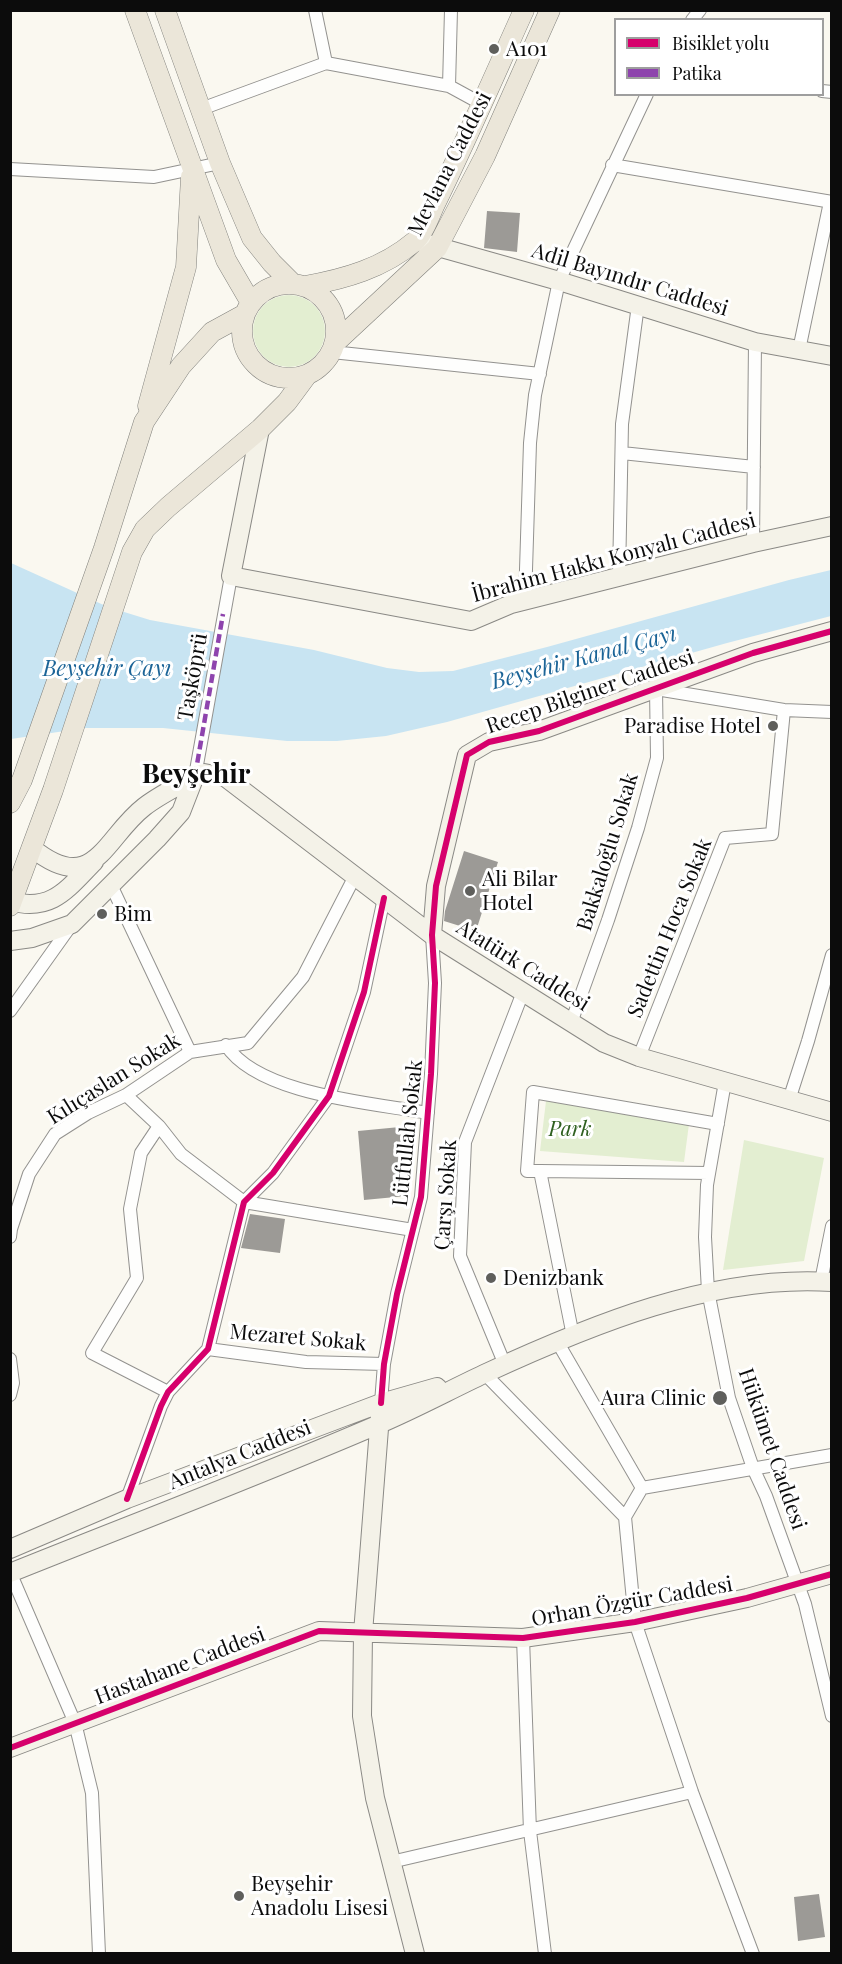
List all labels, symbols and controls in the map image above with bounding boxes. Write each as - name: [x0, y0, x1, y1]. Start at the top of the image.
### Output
- legend: [614, 18, 824, 96]
- text: Bisiklet yolu: [672, 31, 769, 55]
- place label: A101: [506, 36, 547, 62]
- marker: A101: [487, 42, 501, 56]
- text: Patika: [672, 61, 722, 85]
- street label: Mevlana Caddesi: [403, 88, 497, 240]
- street label: Adil Bayındır Caddesi: [529, 238, 731, 322]
- street label: İbrahim Hakkı Konyalı Caddesi: [469, 508, 759, 608]
- water label: Beyşehir Kanal Çayı: [489, 621, 679, 695]
- street label: Taşköprü: [173, 631, 213, 723]
- street label: Recep Bilginer Caddesi: [483, 645, 697, 739]
- water label: Beyşehir Çayı: [43, 656, 171, 682]
- place label: Paradise Hotel: [624, 713, 761, 739]
- marker: Paradise Hotel: [766, 719, 780, 733]
- district label: Beyşehir: [142, 759, 250, 791]
- street label: Bakkaloğlu Sokak: [572, 770, 644, 934]
- street label: Sadettin Hoca Sokak: [622, 835, 718, 1021]
- place label: Ali Bilar Hotel: [482, 866, 558, 916]
- marker: Ali Bilar Hotel: [463, 884, 477, 898]
- place label: Bim: [114, 901, 152, 927]
- marker: Bim: [95, 907, 109, 921]
- street label: Atatürk Caddesi: [452, 915, 594, 1017]
- street label: Kılıçaslan Sokak: [43, 1028, 185, 1130]
- street label: Lütfullah Sokak: [388, 1058, 428, 1208]
- park label: Park: [549, 1116, 591, 1142]
- street label: Çarşı Sokak: [430, 1139, 462, 1251]
- place label: Denizbank: [503, 1265, 604, 1291]
- marker: Denizbank: [484, 1271, 498, 1285]
- street label: Mezaret Sokak: [229, 1319, 367, 1357]
- street label: Hükümet Caddesi: [733, 1365, 811, 1533]
- place label: Aura Clinic: [601, 1385, 706, 1411]
- marker: Aura Clinic: [711, 1389, 729, 1407]
- street label: Antalya Caddesi: [165, 1415, 315, 1495]
- street label: Orhan Özgür Caddesi: [529, 1572, 735, 1632]
- street label: Hastahane Caddesi: [91, 1622, 269, 1710]
- place label: Beyşehir Anadolu Lisesi: [251, 1871, 388, 1921]
- marker: Beyşehir Anadolu Lisesi: [232, 1889, 246, 1903]

